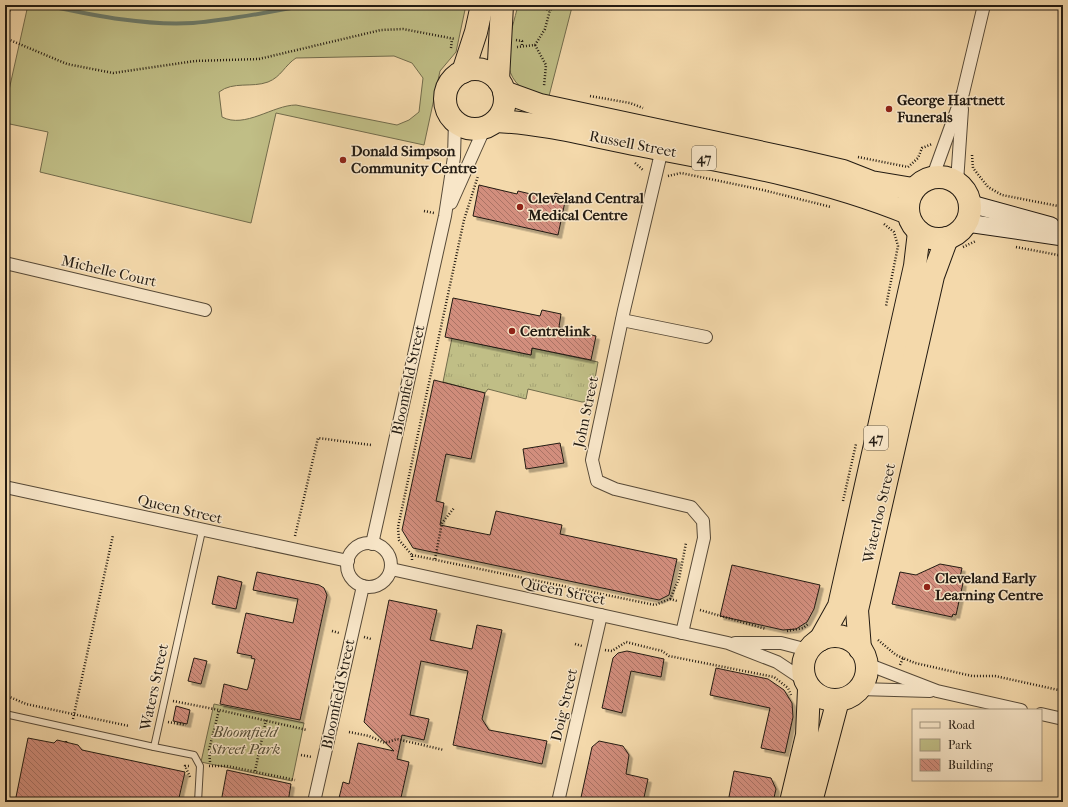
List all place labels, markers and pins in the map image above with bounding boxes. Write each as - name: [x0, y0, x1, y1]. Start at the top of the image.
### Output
- place label: George Hartnett Funerals: [896, 91, 1006, 126]
- marker: George Hartnett Funerals: [884, 104, 894, 114]
- place label: Donald Simpson Community Centre: [351, 142, 477, 177]
- marker: Donald Simpson Community Centre: [338, 155, 348, 165]
- place label: Cleveland Central Medical Centre: [527, 189, 645, 224]
- marker: Cleveland Central Medical Centre: [515, 202, 525, 212]
- place label: Centrelink: [520, 322, 591, 340]
- marker: Centrelink: [507, 326, 517, 336]
- place label: Cleveland Early Learning Centre: [935, 569, 1044, 604]
- marker: Cleveland Early Learning Centre: [922, 582, 932, 592]

